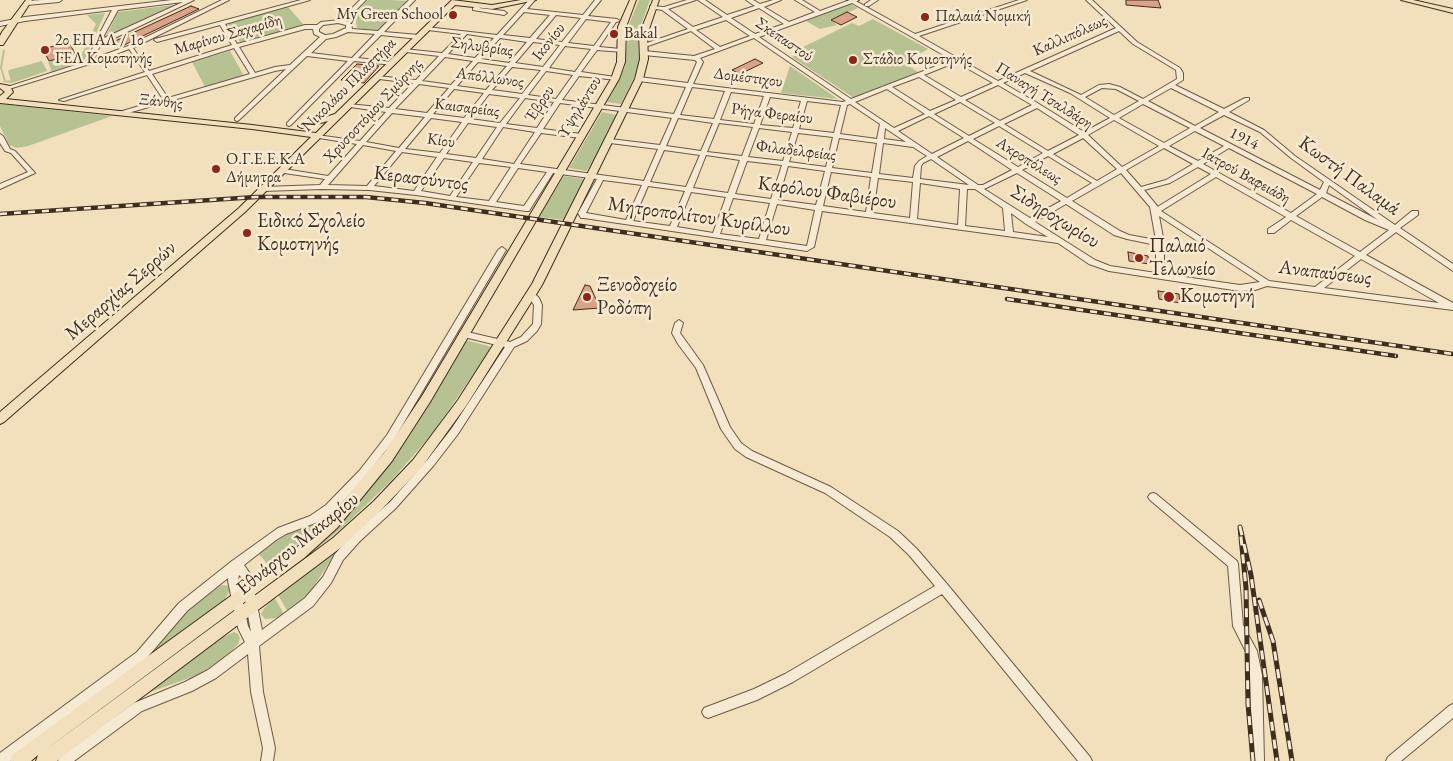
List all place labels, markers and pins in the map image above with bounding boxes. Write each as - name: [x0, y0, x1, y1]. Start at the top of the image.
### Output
- place label: My Green School: [336, 5, 443, 25]
- place label: Παλαιά Νομική: [935, 7, 1031, 27]
- marker: My Green School: [447, 9, 459, 21]
- marker: Παλαιά Νομική: [919, 11, 931, 23]
- place label: Bakal: [624, 24, 658, 44]
- marker: Bakal: [608, 28, 620, 40]
- place label: 2ο ΕΠΑΛ / 1ο ΓΕΛ Κομοτηνής: [55, 31, 152, 69]
- marker: 2ο ΕΠΑΛ / 1ο ΓΕΛ Κομοτηνής: [39, 44, 51, 56]
- place label: Στάδιο Κομοτηνής: [863, 50, 972, 70]
- marker: Στάδιο Κομοτηνής: [847, 54, 859, 66]
- place label: Ο.Γ.Ε.Ε.Κ.Α Δήμητρα: [226, 150, 305, 188]
- marker: Ο.Γ.Ε.Ε.Κ.Α Δήμητρα: [210, 163, 222, 175]
- place label: Ειδικό Σχολείο Κομοτηνής: [257, 210, 365, 257]
- marker: Ειδικό Σχολείο Κομοτηνής: [241, 227, 253, 239]
- place label: Παλαιό Τελωνείο: [1149, 235, 1215, 282]
- marker: Παλαιό Τελωνείο: [1133, 252, 1145, 264]
- place label: Ξενοδοχείο Ροδόπη: [597, 274, 677, 321]
- place label: Κομοτηνή: [1180, 285, 1255, 309]
- marker: Κομοτηνή: [1162, 290, 1176, 304]
- marker: Ξενοδοχείο Ροδόπη: [581, 291, 593, 303]

